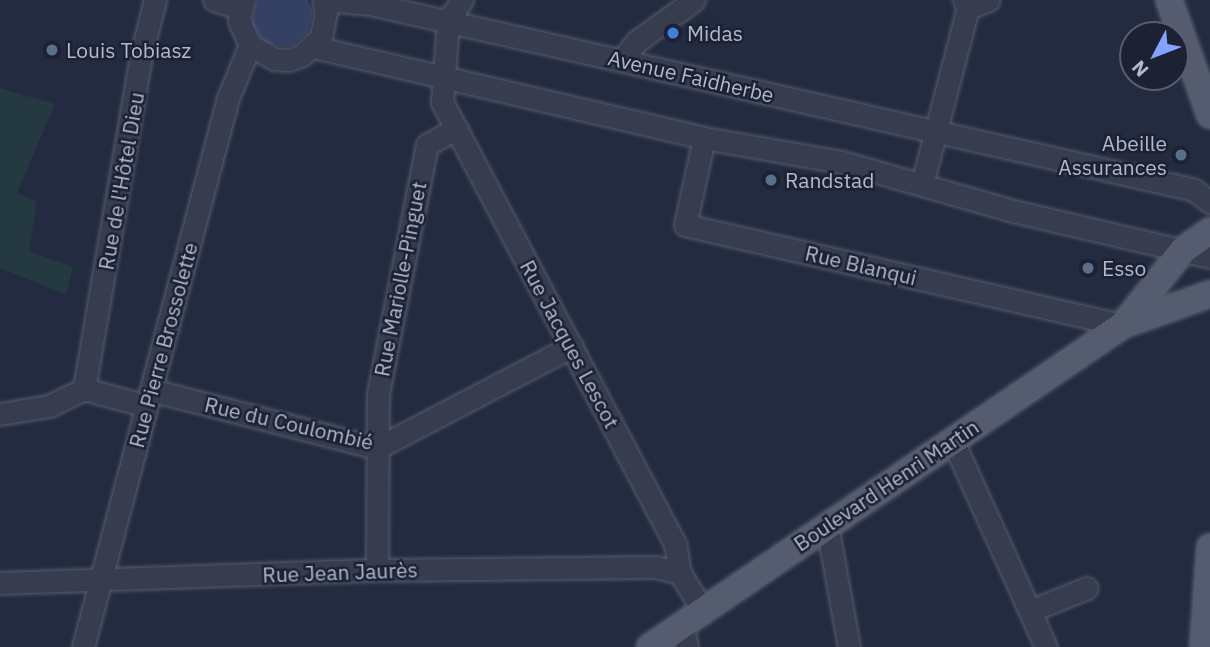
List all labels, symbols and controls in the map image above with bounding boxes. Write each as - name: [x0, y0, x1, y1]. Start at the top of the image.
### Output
- place label: Midas: [687, 20, 743, 46]
- north arrow: [1119, 21, 1189, 91]
- marker: Midas: [665, 25, 681, 41]
- place label: Louis Tobiasz: [66, 37, 191, 63]
- marker: Louis Tobiasz: [44, 42, 60, 58]
- street label: Avenue Faidherbe: [606, 45, 776, 107]
- text: N: [1126, 56, 1153, 82]
- street label: Rue de l'Hôtel Dieu: [93, 90, 149, 272]
- place label: Abeille Assurances: [1058, 130, 1167, 180]
- marker: Abeille Assurances: [1173, 147, 1189, 163]
- place label: Randstad: [785, 167, 874, 193]
- marker: Randstad: [763, 172, 779, 188]
- street label: Rue Mariolle-Pinguet: [369, 179, 431, 379]
- street label: Rue Pierre Brossolette: [123, 240, 203, 450]
- street label: Rue Blanqui: [803, 240, 919, 290]
- place label: Esso: [1102, 255, 1146, 281]
- street label: Rue Jacques Lescot: [515, 256, 625, 432]
- marker: Esso: [1080, 260, 1096, 276]
- street label: Rue du Coulombié: [202, 391, 376, 455]
- street label: Boulevard Henri Martin: [789, 414, 983, 556]
- street label: Rue Jean Jaurès: [262, 557, 418, 587]

